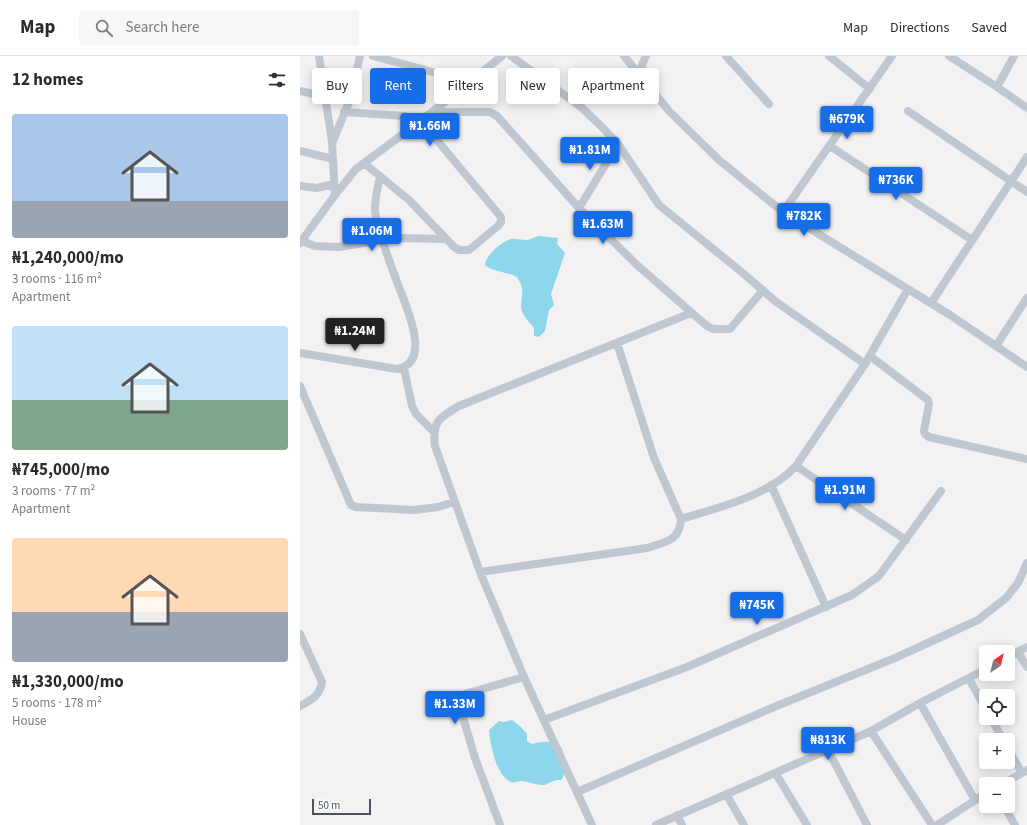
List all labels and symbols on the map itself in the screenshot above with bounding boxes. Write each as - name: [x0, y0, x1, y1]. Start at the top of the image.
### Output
- pin: ₦679K: [819, 106, 875, 140]
- pin: ₦1.66M: [397, 113, 463, 147]
- pin: ₦1.81M: [557, 137, 623, 171]
- pin: ₦736K: [868, 167, 924, 201]
- pin: ₦782K: [776, 203, 832, 237]
- pin: ₦1.63M: [570, 211, 636, 245]
- pin: ₦1.06M: [339, 218, 405, 252]
- pin: ₦1.24M: [322, 318, 388, 352]
- pin: ₦1.91M: [812, 477, 878, 511]
- pin: ₦745K: [729, 592, 785, 626]
- north arrow: [979, 645, 1015, 681]
- pin: ₦1.33M: [422, 691, 488, 725]
- pin: ₦813K: [800, 727, 856, 761]
- scale bar: [312, 797, 371, 816]

